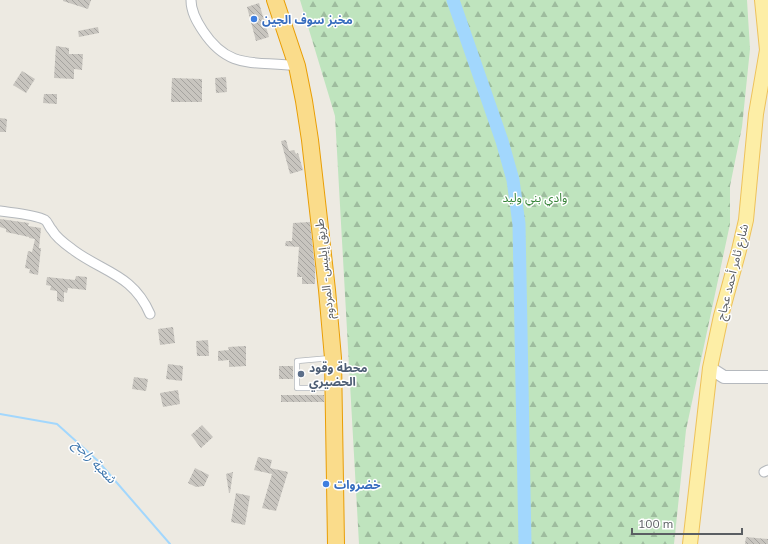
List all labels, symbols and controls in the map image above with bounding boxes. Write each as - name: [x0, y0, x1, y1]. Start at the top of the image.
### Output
- place label: مخبز سوف الجين: [262, 12, 353, 27]
- marker: مخبز سوف الجين: [249, 14, 259, 24]
- park label: وادي بني وليد: [503, 190, 567, 207]
- street label: طريق إيليس- المردوم: [311, 218, 339, 320]
- street label: شارع ثامر أحمد عجاج: [713, 222, 753, 322]
- place label: محطة وقود الحضيري: [309, 360, 367, 391]
- marker: محطة وقود الحضيري: [296, 369, 306, 379]
- water label: شعبة راجح: [67, 435, 120, 489]
- place label: خضروات: [334, 477, 381, 492]
- marker: خضروات: [321, 479, 331, 489]
- scale bar: [632, 510, 742, 536]
- text: 100 m: [638, 516, 673, 531]

